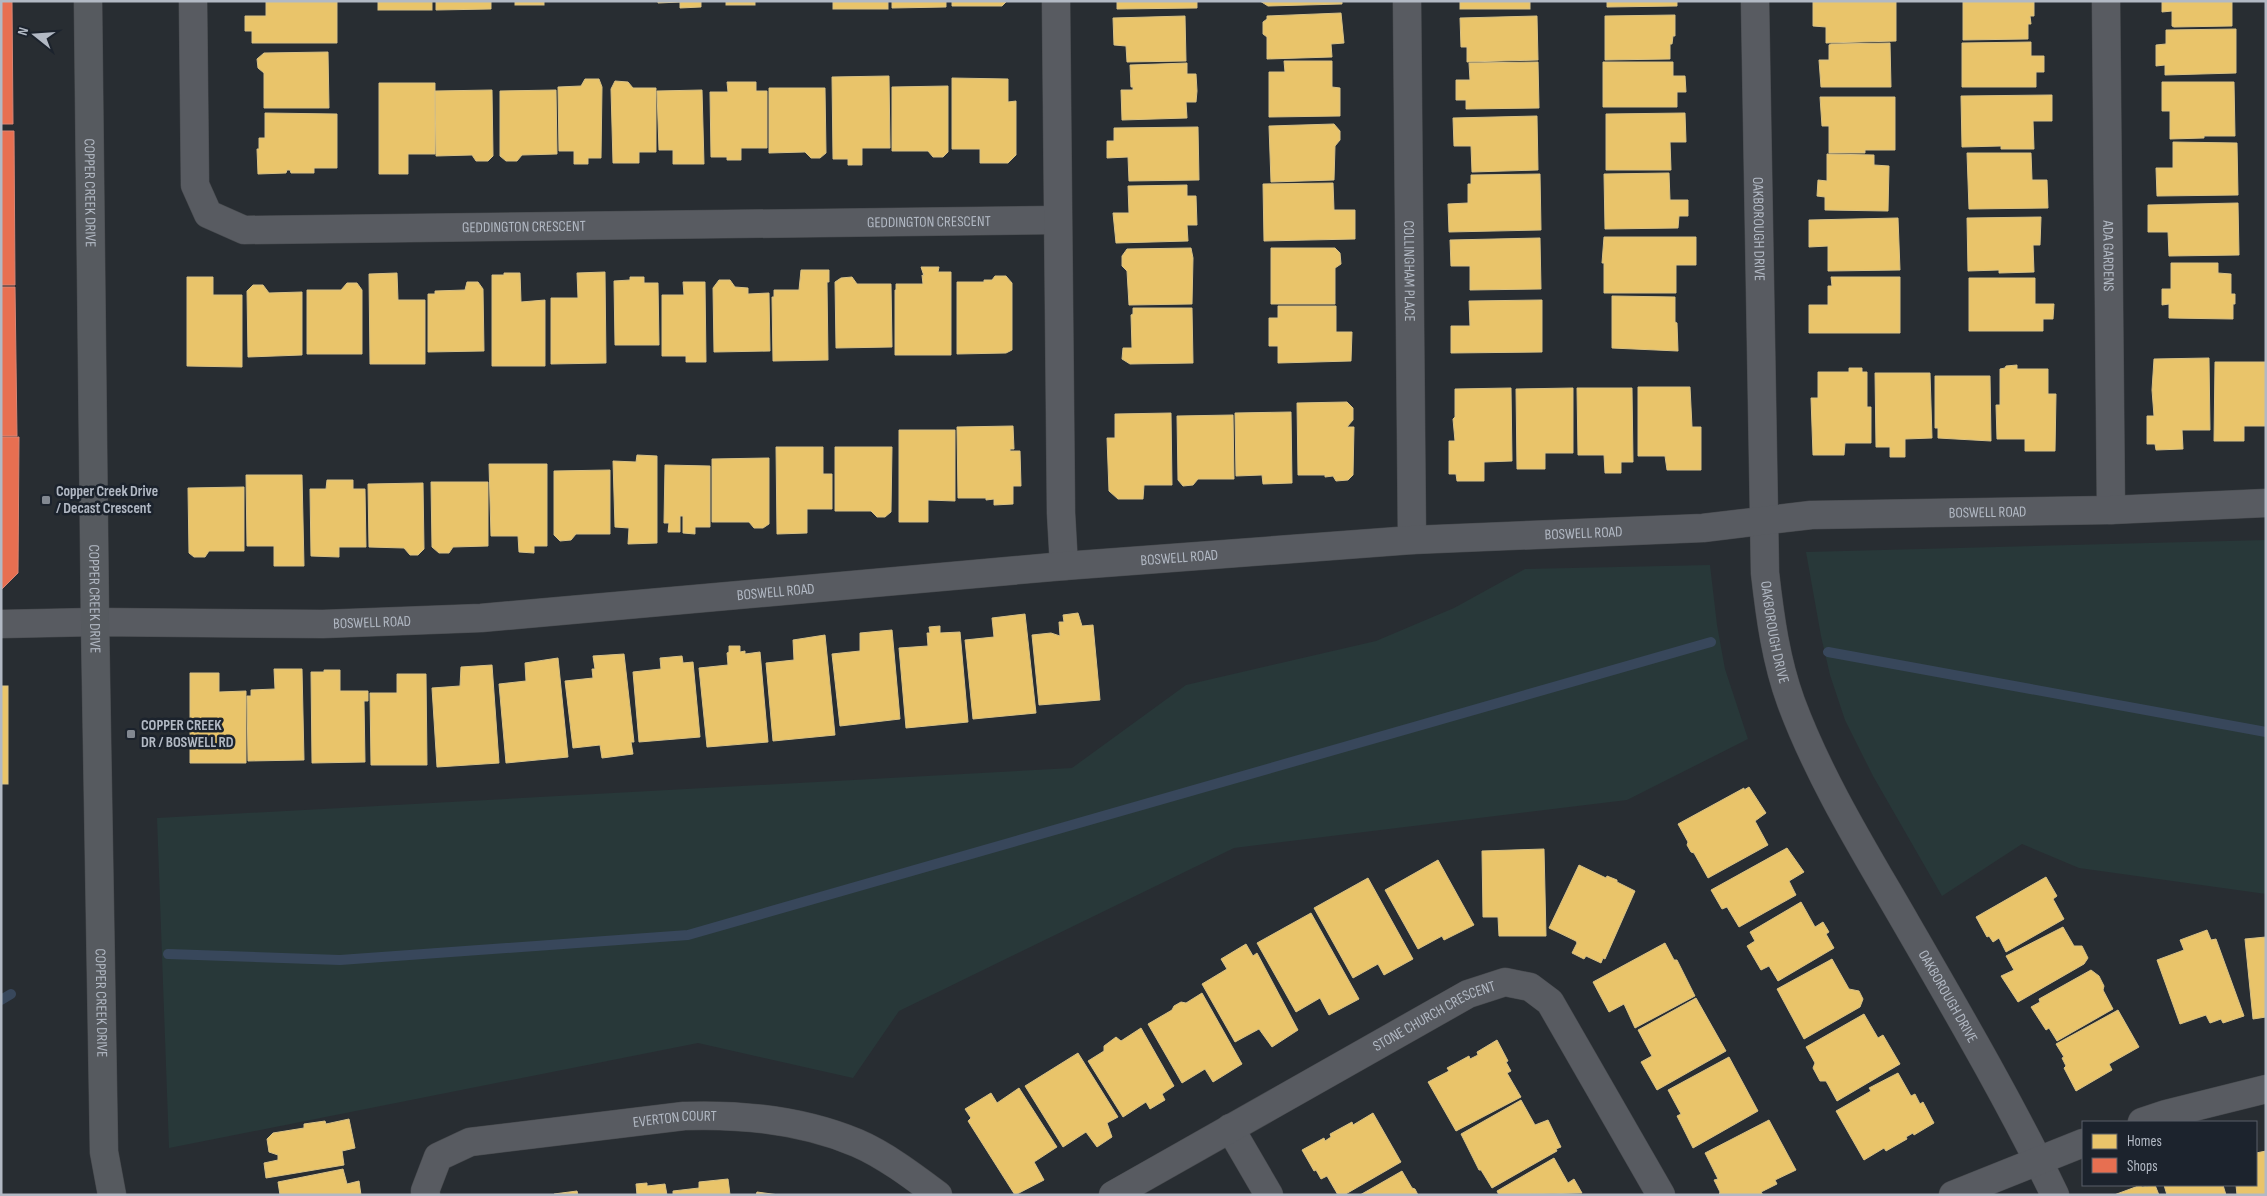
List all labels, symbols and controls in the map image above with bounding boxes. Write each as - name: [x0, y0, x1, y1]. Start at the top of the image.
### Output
- north arrow: [10, 10, 60, 60]
- text: N: [14, 25, 32, 37]
- street label: COPPER CREEK DRIVE: [80, 138, 100, 248]
- street label: OAKBOROUGH DRIVE: [1748, 177, 1769, 281]
- street label: GEDDINGTON CRESCENT: [867, 212, 991, 232]
- street label: GEDDINGTON CRESCENT: [462, 217, 586, 237]
- street label: ADA GARDENS: [2098, 219, 2118, 292]
- street label: COLLINGHAM PLACE: [1399, 220, 1419, 322]
- place label: Copper Creek Drive / Decast Crescent: [56, 482, 158, 518]
- marker: Copper Creek Drive / Decast Crescent: [40, 494, 52, 506]
- street label: BOSWELL ROAD: [1948, 502, 2027, 523]
- street label: BOSWELL ROAD: [1544, 522, 1623, 545]
- street label: COPPER CREEK DRIVE: [84, 544, 105, 654]
- street label: BOSWELL ROAD: [1140, 546, 1219, 570]
- street label: BOSWELL ROAD: [736, 579, 815, 605]
- street label: OAKBOROUGH DRIVE: [1756, 580, 1793, 686]
- street label: BOSWELL ROAD: [333, 612, 411, 634]
- place label: COPPER CREEK DR / BOSWELL RD: [141, 716, 234, 752]
- marker: COPPER CREEK DR / BOSWELL RD: [125, 728, 137, 740]
- street label: OAKBOROUGH DRIVE: [1914, 947, 1982, 1046]
- street label: COPPER CREEK DRIVE: [91, 948, 111, 1058]
- street label: STONE CHURCH CRESCENT: [1369, 977, 1498, 1056]
- street label: EVERTON COURT: [632, 1107, 717, 1132]
- legend: [2082, 1121, 2257, 1186]
- text: Homes: [2127, 1132, 2162, 1151]
- text: Shops: [2127, 1157, 2158, 1176]

